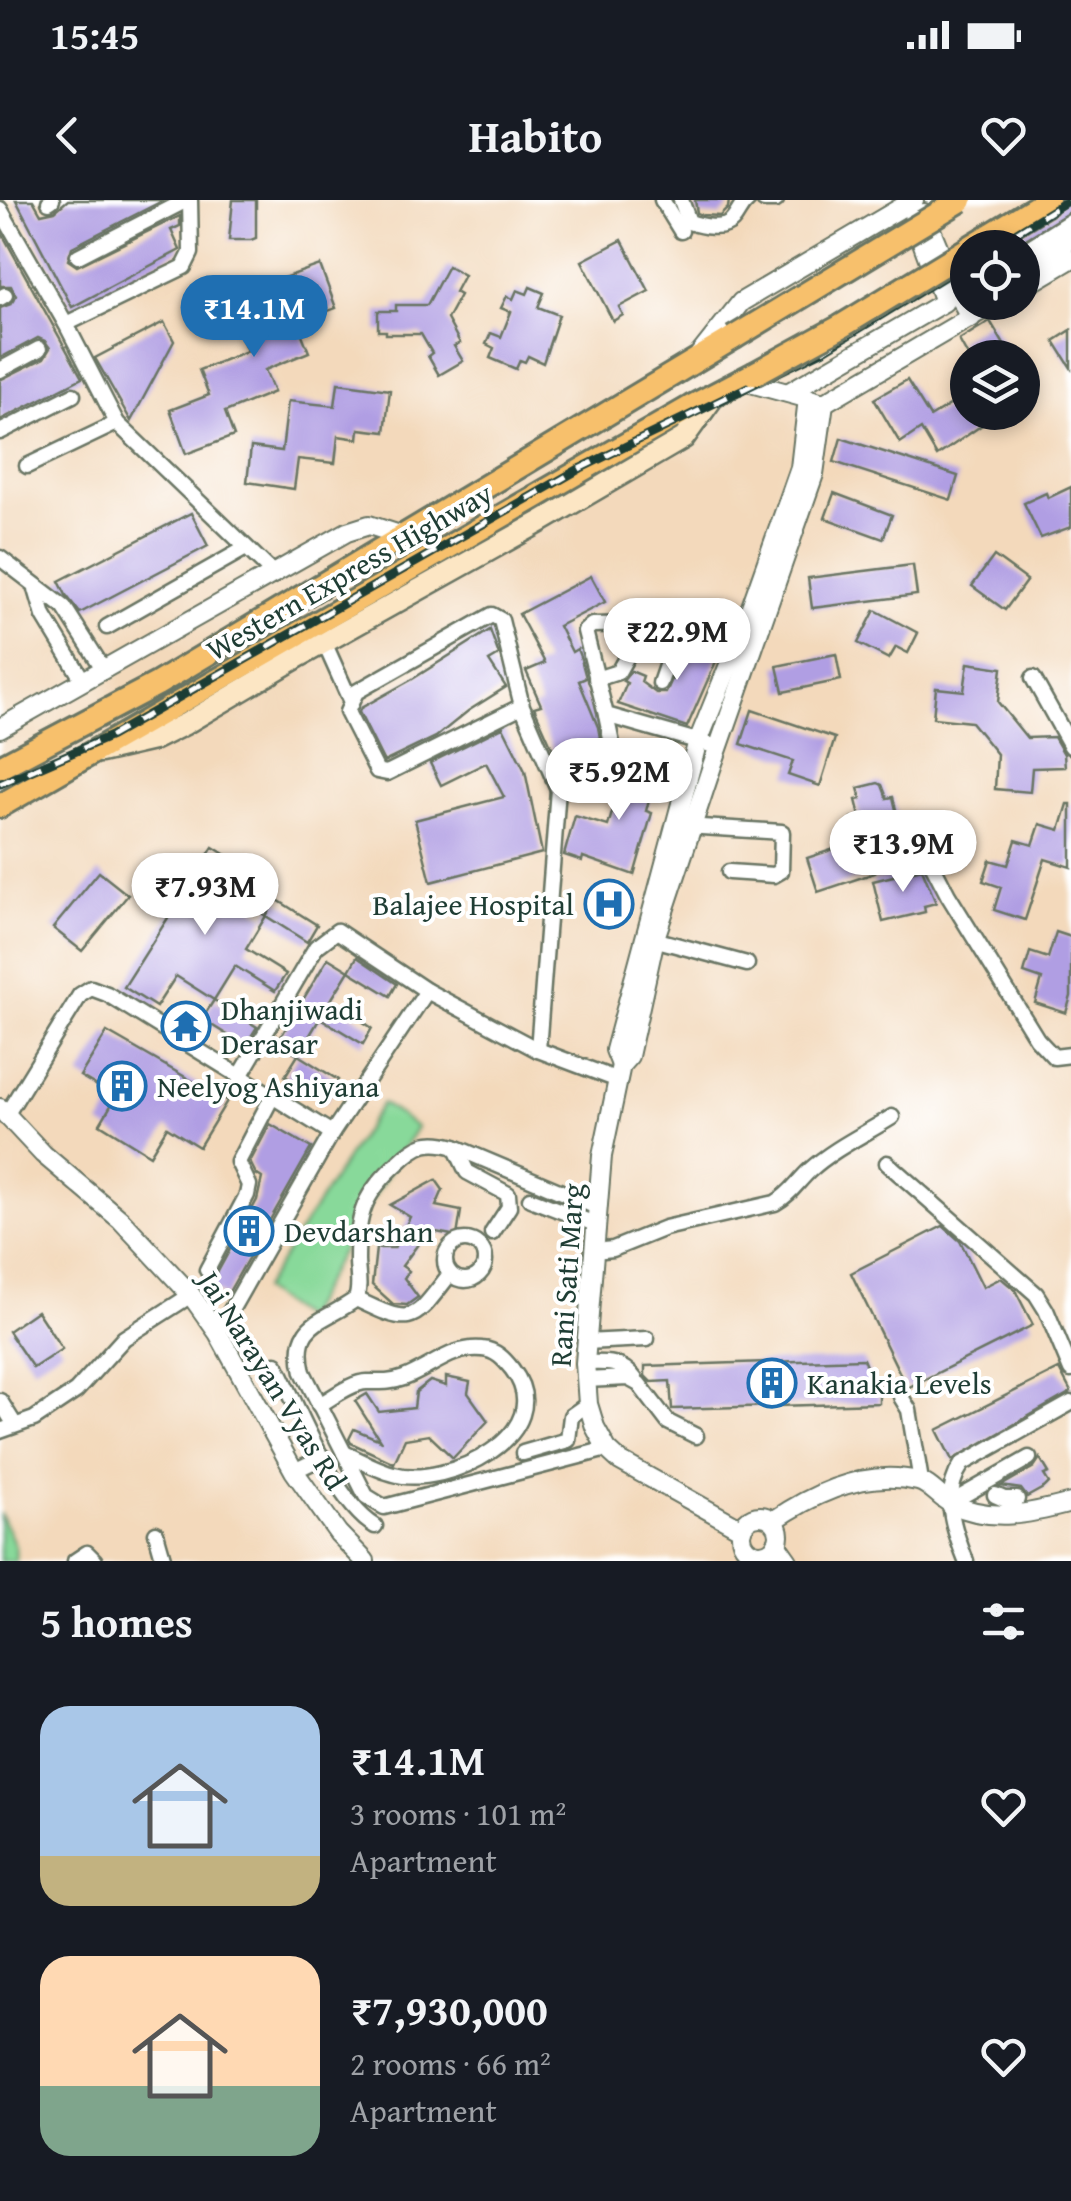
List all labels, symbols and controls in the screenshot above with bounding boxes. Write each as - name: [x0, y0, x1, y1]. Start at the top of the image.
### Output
- text: 15:45: [50, 7, 140, 63]
- text: Habito: [469, 103, 602, 168]
- icon: back: [40, 108, 95, 163]
- icon: heart: [976, 108, 1031, 163]
- map controls: [950, 230, 1040, 430]
- button: locate: [950, 230, 1040, 320]
- pin: ₹14.1M: [173, 275, 335, 360]
- text: ₹14.1M: [203, 284, 305, 331]
- button: layers: [950, 340, 1040, 430]
- street label: Western Express Highway: [198, 471, 500, 671]
- pin: ₹22.9M: [596, 598, 758, 683]
- text: ₹22.9M: [626, 607, 728, 654]
- pin: ₹5.92M: [538, 738, 700, 823]
- text: ₹5.92M: [568, 747, 670, 794]
- pin: ₹13.9M: [822, 810, 984, 895]
- text: ₹13.9M: [852, 819, 954, 866]
- pin: ₹7.93M: [124, 853, 286, 938]
- text: ₹7.93M: [154, 862, 256, 909]
- hospital icon: Balajee Hospital: [583, 878, 635, 930]
- place label: Balajee Hospital: [372, 882, 574, 926]
- place label: Dhanjiwadi Derasar: [221, 987, 363, 1065]
- temple icon: Dhanjiwadi Derasar: [160, 1000, 212, 1052]
- building icon: Neelyog Ashiyana: [96, 1060, 148, 1112]
- place label: Neelyog Ashiyana: [157, 1064, 379, 1108]
- street label: Rani Sati Marg: [538, 1182, 594, 1368]
- building icon: Devdarshan: [223, 1205, 275, 1257]
- place label: Devdarshan: [284, 1209, 434, 1253]
- street label: Jai Narayan Vyas Rd: [186, 1259, 358, 1498]
- building icon: Kanakia Levels: [746, 1357, 798, 1409]
- place label: Kanakia Levels: [807, 1361, 992, 1405]
- text: 5 homes: [40, 1591, 193, 1652]
- icon: filters: [976, 1594, 1031, 1649]
- text: ₹14.1M: [350, 1729, 485, 1790]
- icon: home: [120, 1746, 240, 1866]
- icon: heart: [976, 1779, 1031, 1834]
- text: 3 rooms · 101 m²: [350, 1790, 566, 1837]
- text: Apartment: [350, 1837, 497, 1884]
- text: ₹7,930,000: [350, 1979, 548, 2040]
- icon: home: [120, 1996, 240, 2116]
- icon: heart: [976, 2029, 1031, 2084]
- text: 2 rooms · 66 m²: [350, 2040, 551, 2087]
- text: Apartment: [350, 2087, 497, 2134]

